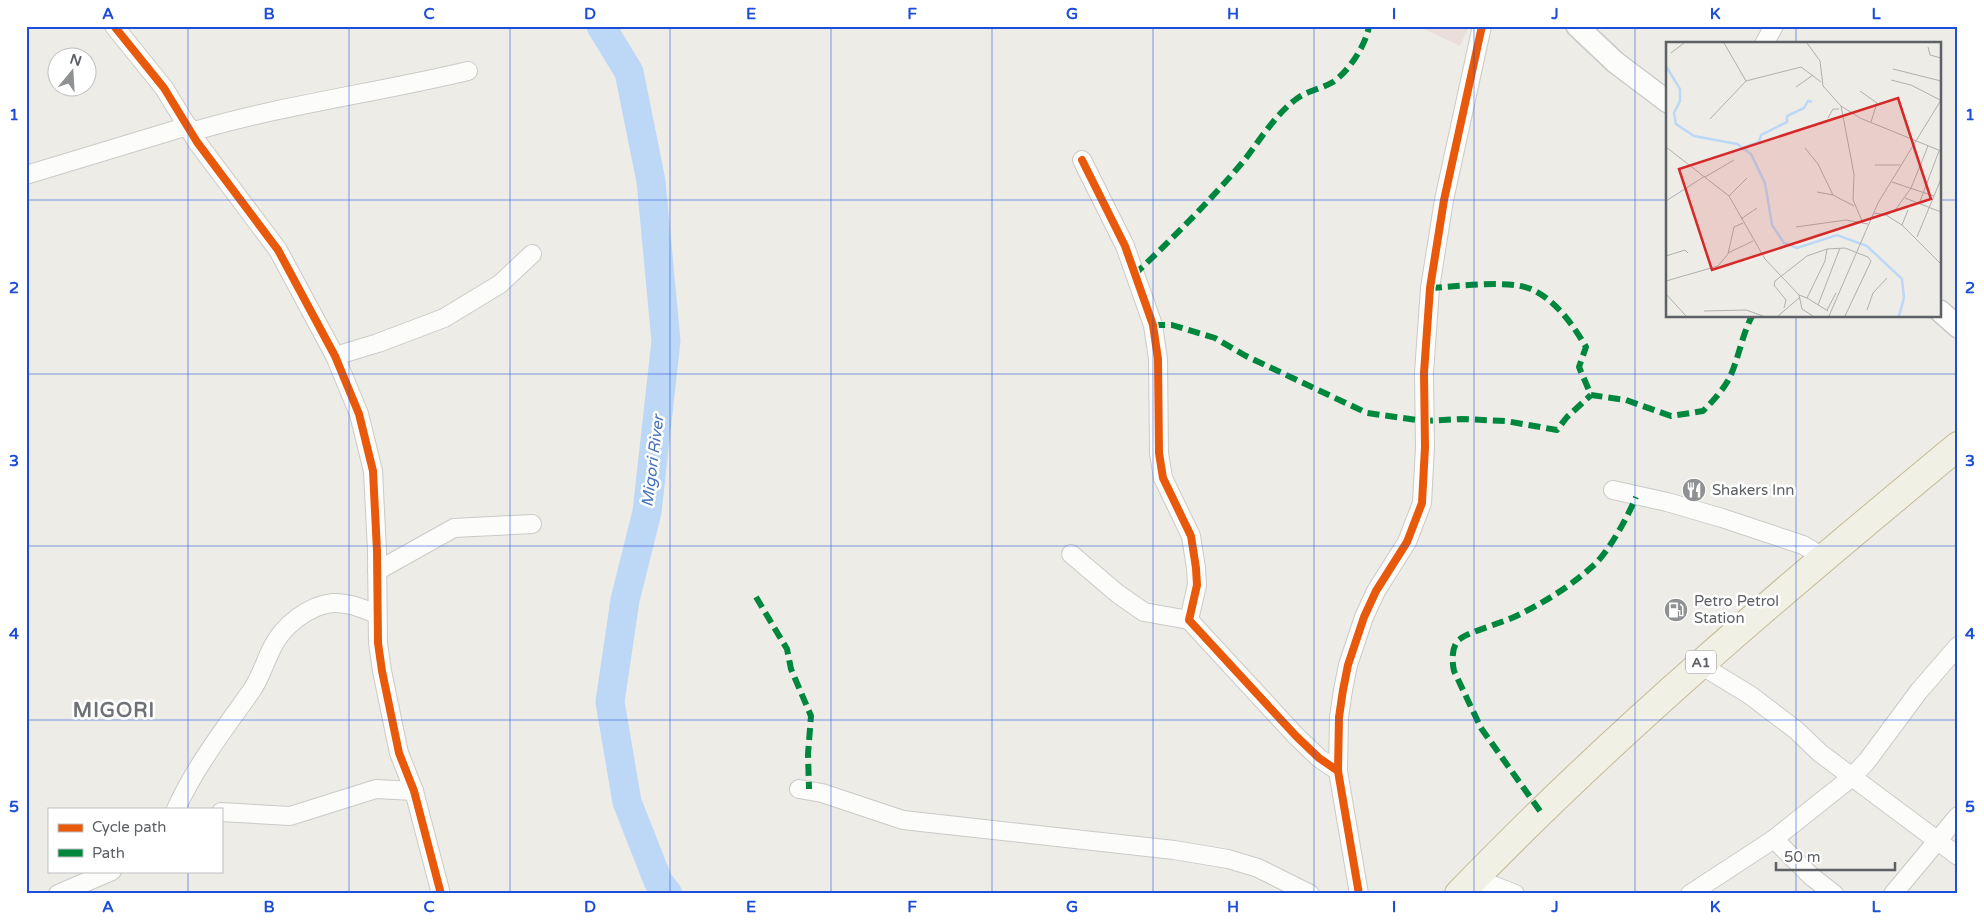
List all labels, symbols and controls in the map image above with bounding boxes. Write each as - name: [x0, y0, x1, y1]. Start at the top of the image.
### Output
- text: A: [102, 4, 114, 24]
- text: B: [263, 4, 275, 24]
- text: C: [423, 4, 435, 24]
- text: D: [584, 4, 596, 24]
- text: E: [746, 4, 756, 24]
- text: F: [907, 4, 917, 24]
- text: G: [1066, 4, 1078, 24]
- text: H: [1227, 4, 1239, 24]
- text: I: [1392, 4, 1396, 24]
- text: J: [1550, 4, 1559, 24]
- text: K: [1710, 4, 1721, 24]
- text: L: [1871, 4, 1881, 24]
- inset map: [1666, 42, 1942, 318]
- north arrow: [48, 48, 98, 98]
- text: N: [68, 50, 84, 70]
- text: 1: [9, 105, 19, 125]
- text: 1: [1965, 105, 1975, 125]
- text: 2: [9, 278, 19, 298]
- text: 2: [1965, 278, 1975, 298]
- water label: Migori River: [637, 412, 669, 508]
- text: 3: [9, 451, 19, 471]
- text: 3: [1965, 451, 1975, 471]
- restaurant icon: Shakers Inn: [1681, 477, 1707, 503]
- place label: Shakers Inn: [1712, 481, 1794, 499]
- place label: Petro Petrol Station: [1694, 592, 1779, 627]
- fuel station icon: Petro Petrol Station: [1663, 597, 1689, 623]
- text: 4: [9, 624, 19, 644]
- text: 4: [1965, 624, 1975, 644]
- road number: A1: [1686, 650, 1716, 674]
- district label: MIGORI: [73, 699, 155, 723]
- text: 5: [9, 797, 19, 817]
- text: 5: [1965, 797, 1975, 817]
- legend: [48, 808, 222, 872]
- text: Cycle path: [92, 818, 166, 836]
- scale bar: [1776, 840, 1895, 872]
- text: Path: [92, 844, 125, 862]
- text: 50 m: [1784, 848, 1821, 866]
- text: A: [102, 897, 114, 917]
- text: B: [263, 897, 275, 917]
- text: C: [423, 897, 435, 917]
- text: D: [584, 897, 596, 917]
- text: E: [746, 897, 756, 917]
- text: F: [907, 897, 917, 917]
- text: G: [1066, 897, 1078, 917]
- text: H: [1227, 897, 1239, 917]
- text: I: [1392, 897, 1396, 917]
- text: J: [1550, 897, 1559, 917]
- text: K: [1710, 897, 1721, 917]
- text: L: [1871, 897, 1881, 917]

